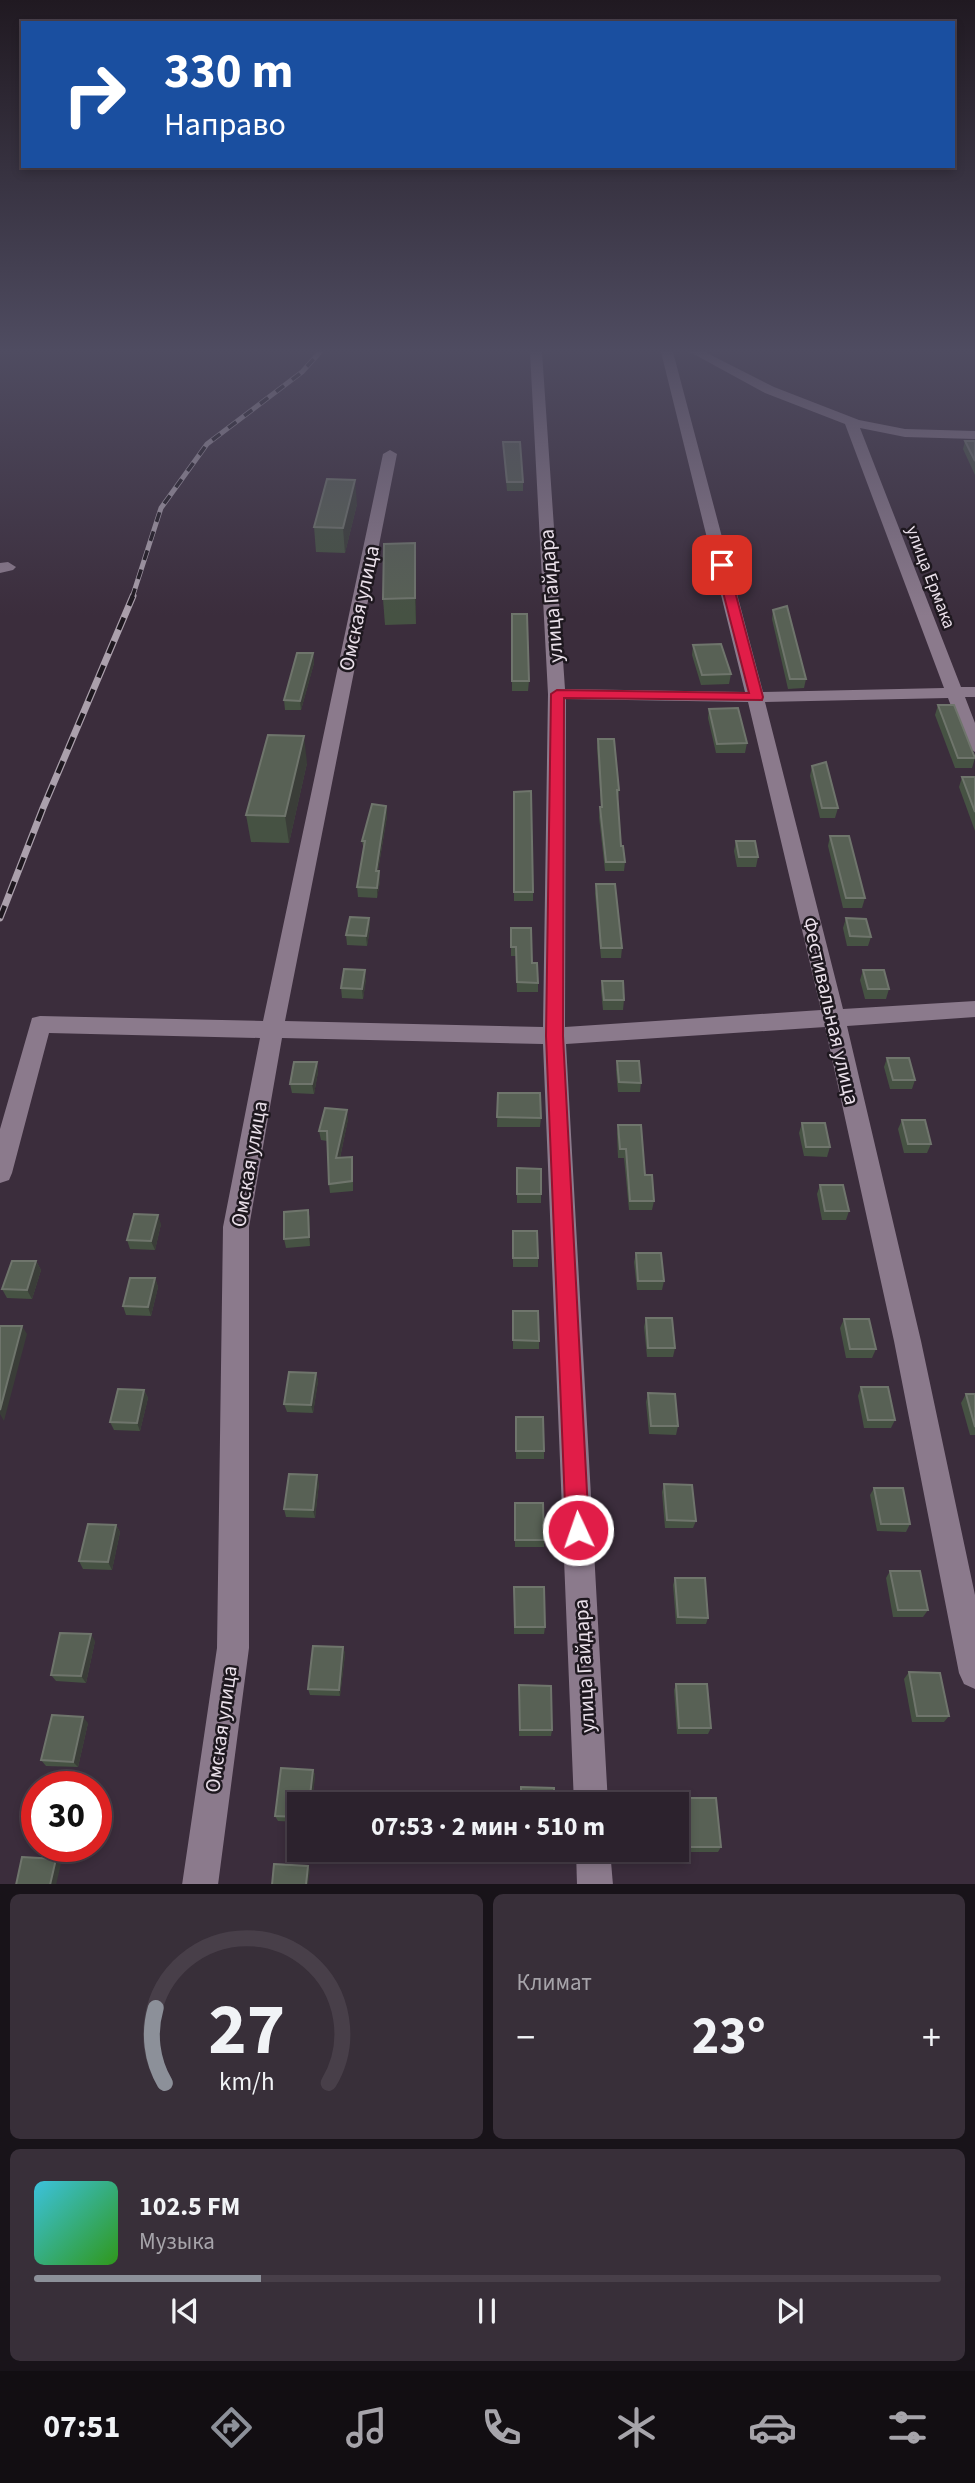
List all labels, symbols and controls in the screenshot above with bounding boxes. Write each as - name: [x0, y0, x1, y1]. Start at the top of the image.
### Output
- text: 330 m: [164, 37, 293, 107]
- icon: right: [49, 49, 140, 140]
- text: Направо: [164, 102, 286, 148]
- street label: улица Ермака: [899, 522, 962, 632]
- street label: улица Гайдара: [531, 528, 571, 664]
- pin: [692, 535, 752, 595]
- street label: Омская улица: [331, 542, 387, 674]
- icon: arrive: [703, 546, 741, 584]
- street label: Фестивальная улица: [795, 914, 867, 1108]
- street label: Омская улица: [223, 1099, 275, 1229]
- position arrow: [541, 1493, 615, 1567]
- street label: улица Гайдара: [566, 1598, 602, 1734]
- street label: Омская улица: [197, 1664, 245, 1794]
- speed limit sign: 30: [21, 1771, 112, 1862]
- text: 07:53 · 2 мин · 510 m: [371, 1808, 605, 1845]
- text: Климат: [517, 1966, 592, 1999]
- text: 27: [208, 1978, 285, 2082]
- text: 23°: [692, 2000, 766, 2074]
- text: −: [517, 2011, 535, 2065]
- text: +: [922, 2011, 941, 2065]
- text: km/h: [219, 2063, 274, 2099]
- text: 102.5 FM: [139, 2188, 240, 2225]
- text: Музыка: [139, 2225, 215, 2258]
- icon: previous: [166, 2292, 204, 2330]
- icon: pause: [468, 2292, 506, 2330]
- icon: next: [771, 2292, 809, 2330]
- icon: directions: [207, 2403, 256, 2452]
- icon: music: [342, 2403, 391, 2452]
- icon: phone: [477, 2403, 526, 2452]
- icon: climate: [612, 2403, 661, 2452]
- icon: car: [748, 2403, 797, 2452]
- icon: filters: [883, 2403, 932, 2452]
- text: 07:51: [43, 2404, 120, 2450]

